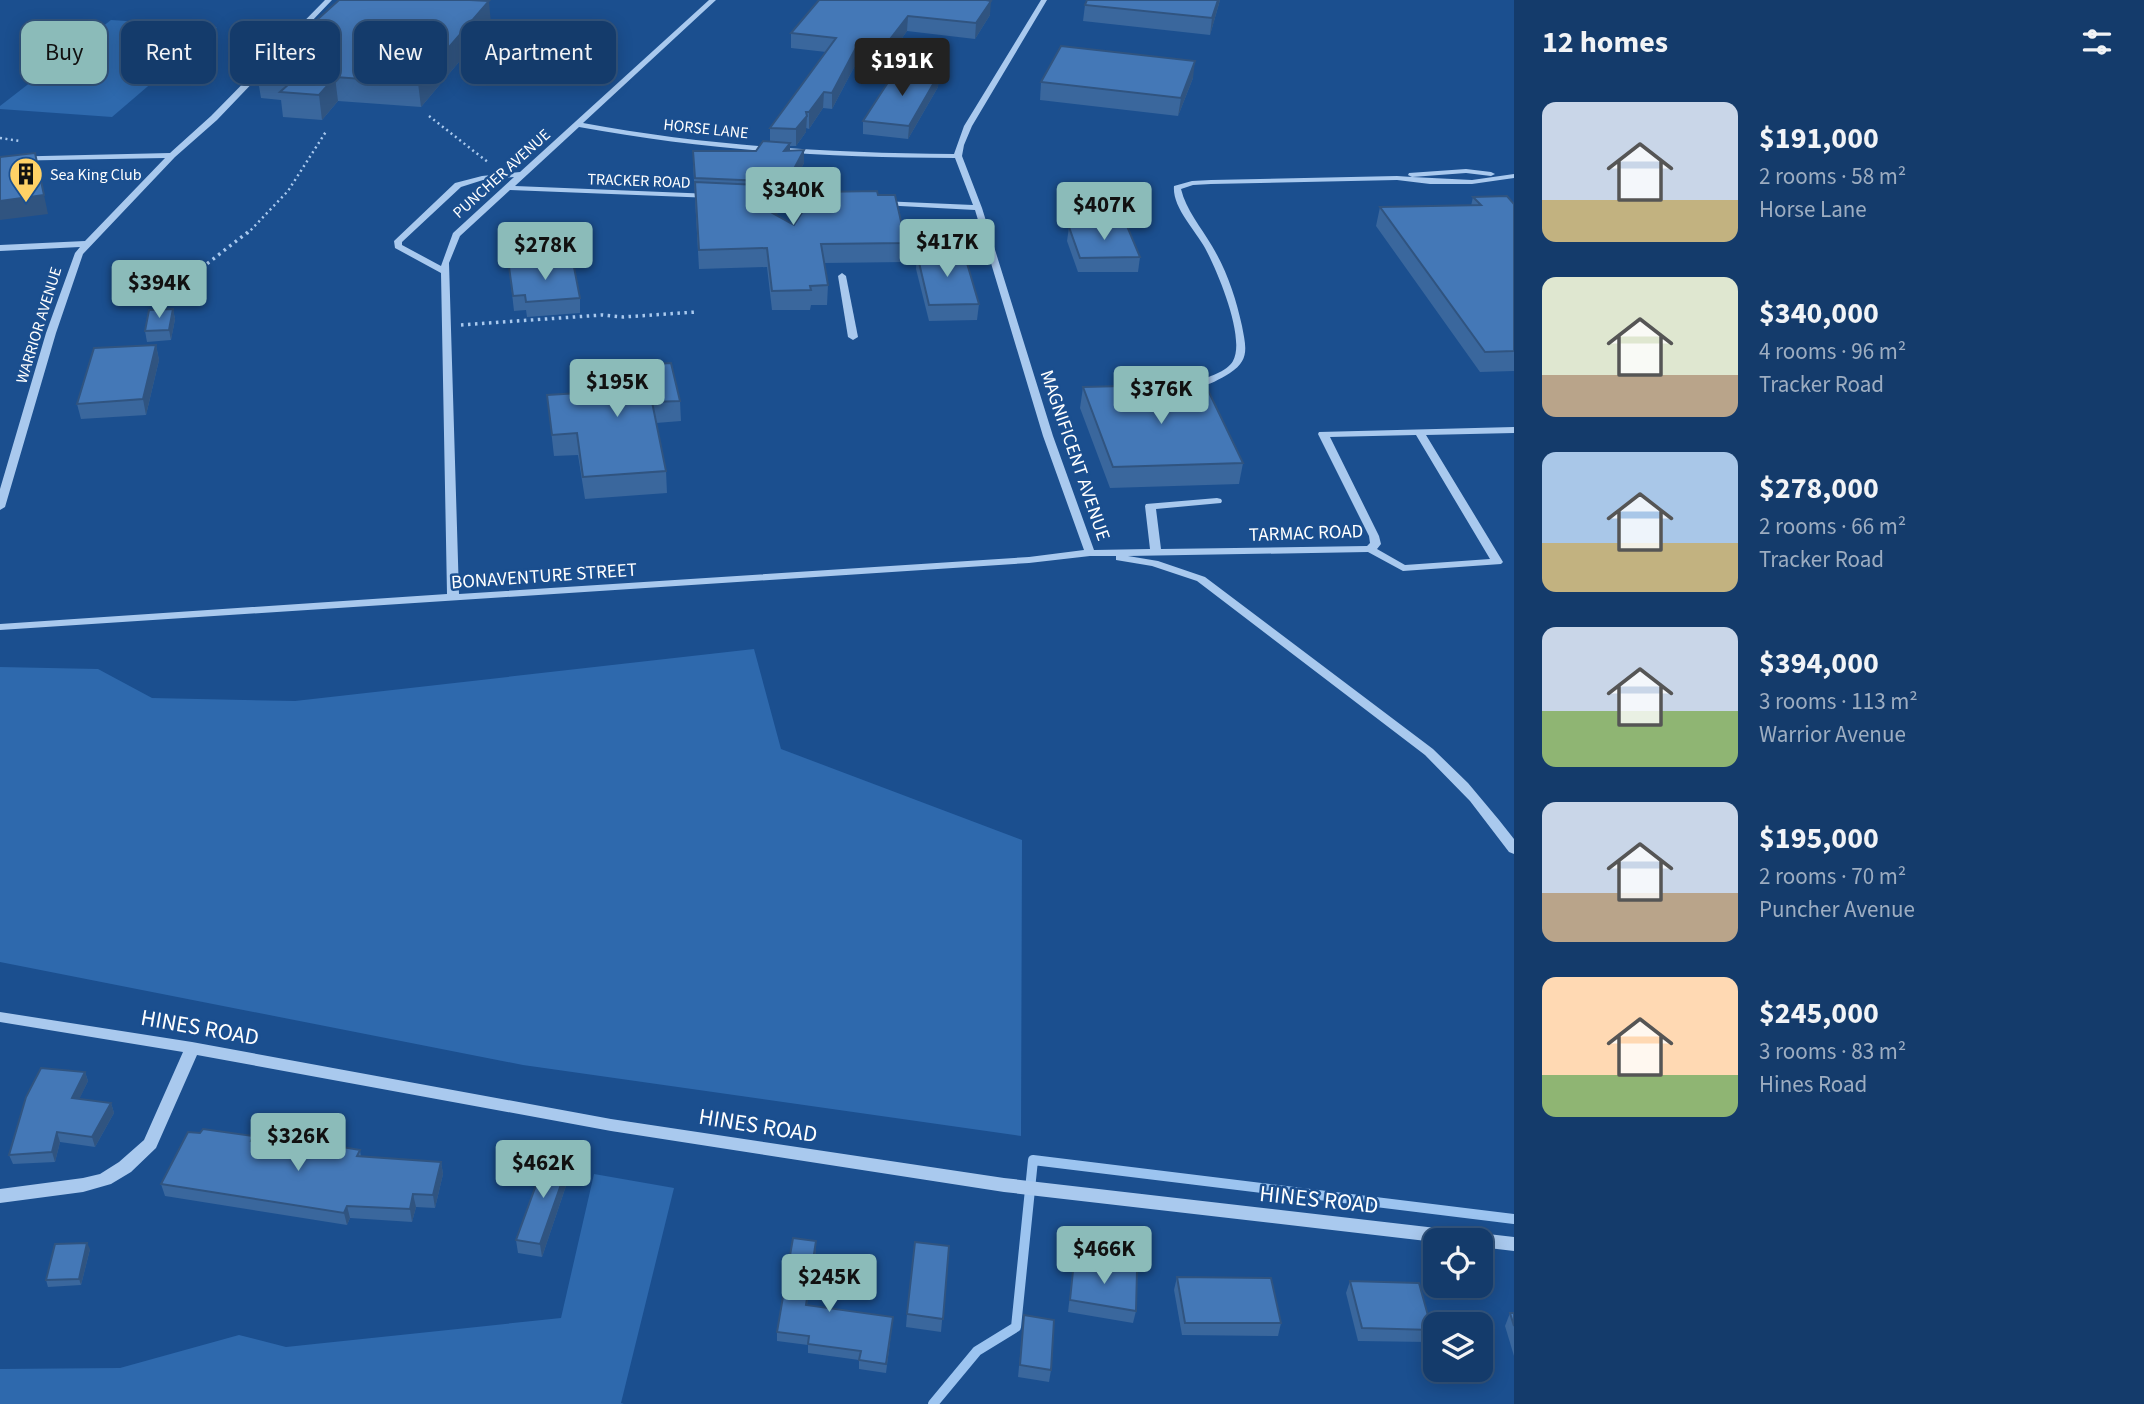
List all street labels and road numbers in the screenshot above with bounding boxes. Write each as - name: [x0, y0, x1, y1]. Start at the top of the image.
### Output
- street label: HORSE LANE: [662, 114, 750, 144]
- street label: PUNCHER AVENUE: [448, 124, 555, 223]
- street label: TRACKER ROAD: [587, 168, 691, 194]
- street label: WARRIOR AVENUE: [11, 264, 67, 386]
- street label: MAGNIFICENT AVENUE: [1033, 367, 1116, 544]
- street label: TARMAC ROAD: [1248, 518, 1364, 549]
- street label: BONAVENTURE STREET: [450, 557, 638, 596]
- street label: HINES ROAD: [138, 1001, 262, 1054]
- street label: HINES ROAD: [696, 1100, 820, 1151]
- street label: HINES ROAD: [1258, 1177, 1380, 1222]

